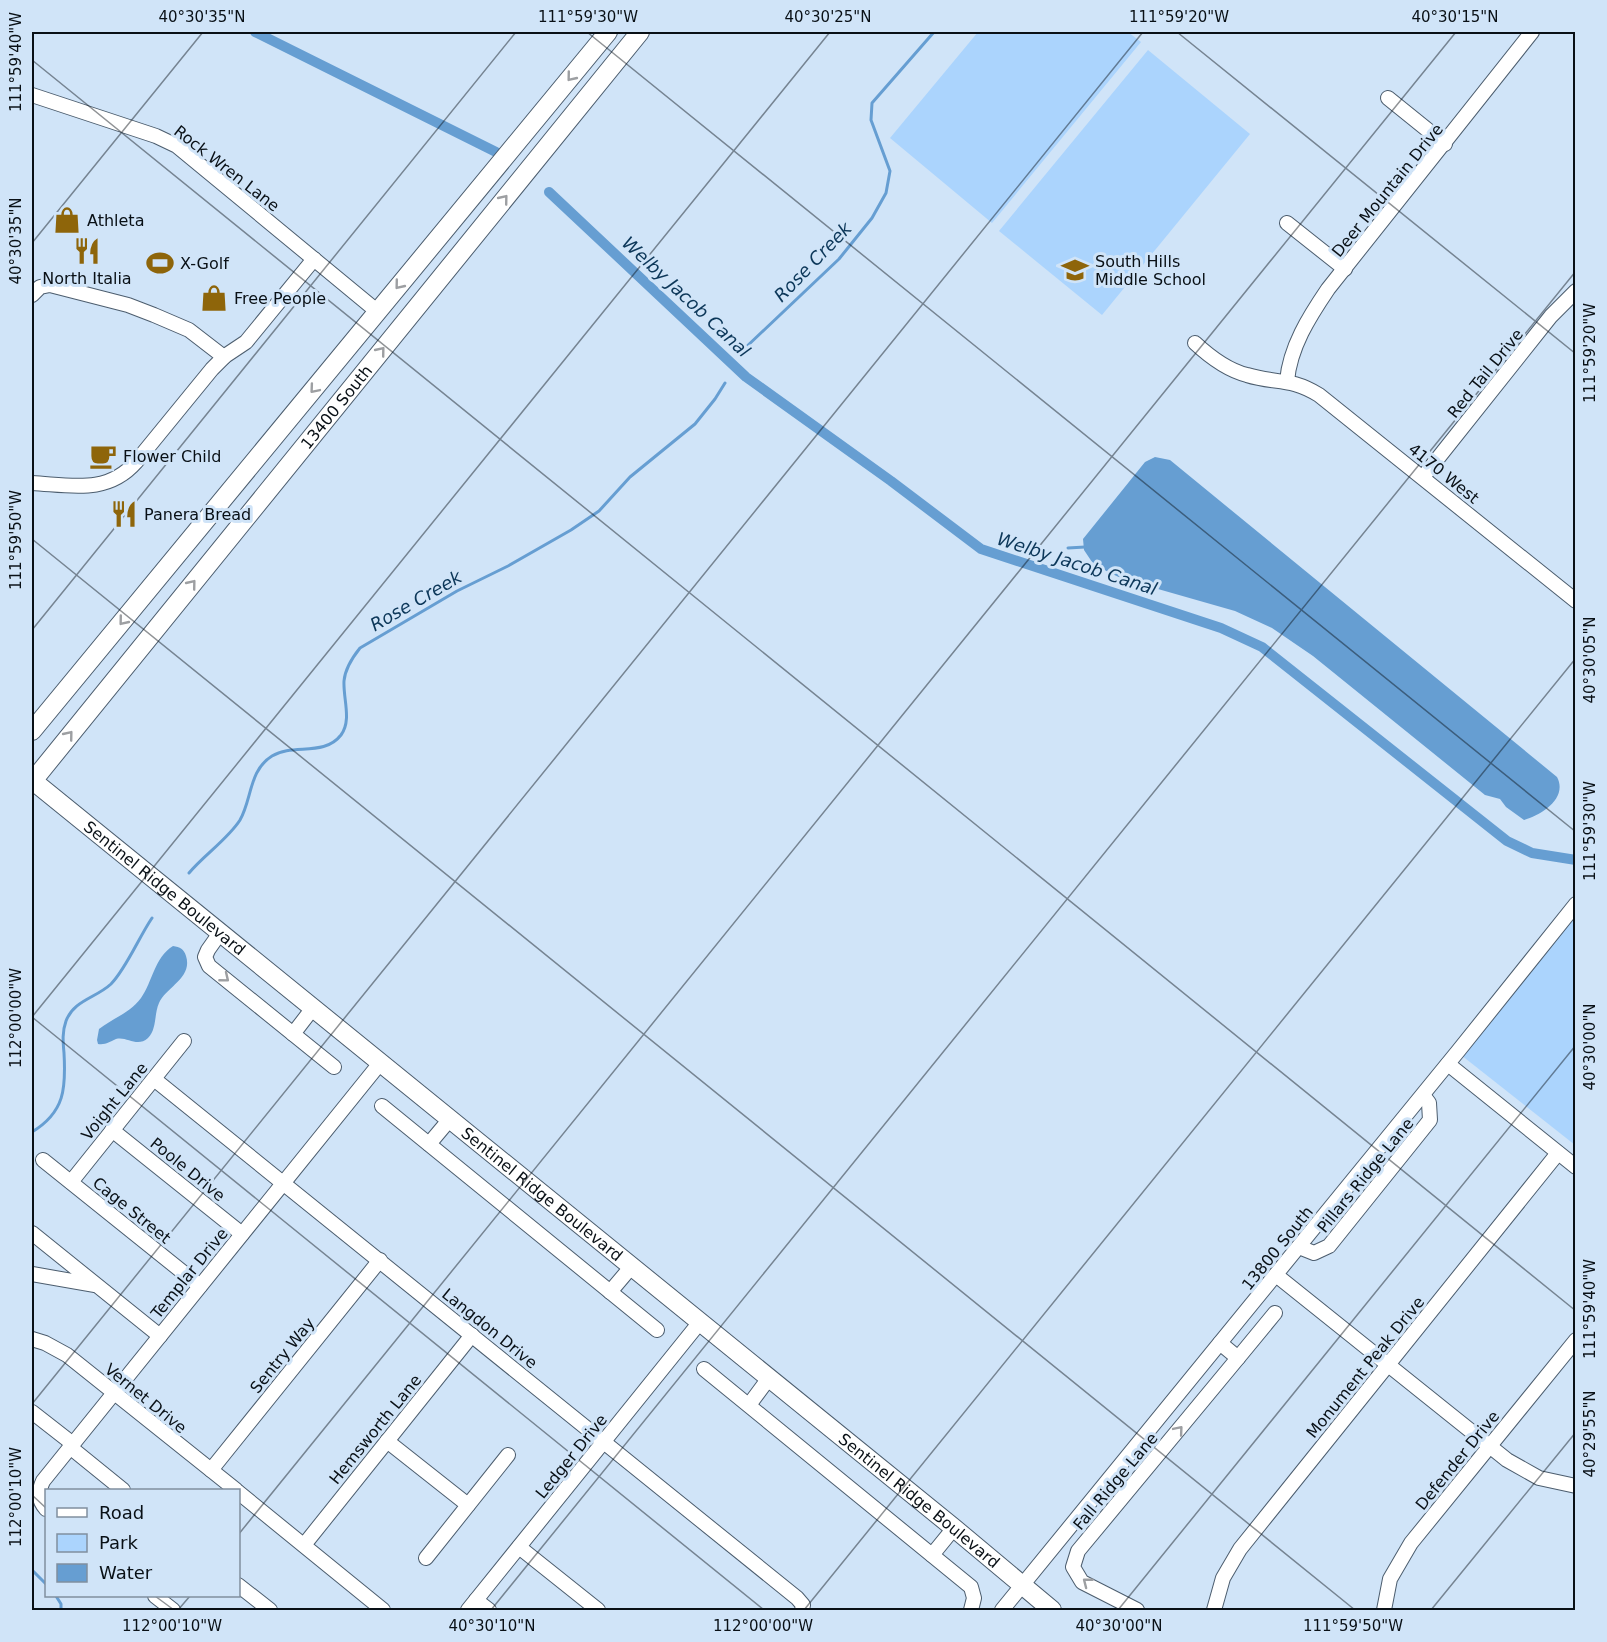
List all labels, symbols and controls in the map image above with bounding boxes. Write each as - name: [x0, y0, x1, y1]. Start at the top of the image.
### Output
- text: 40°30'35"N: [158, 8, 246, 26]
- text: 111°59'30"W: [538, 8, 638, 26]
- text: 40°30'25"N: [784, 8, 872, 26]
- text: 111°59'20"W: [1129, 8, 1229, 26]
- text: 40°30'15"N: [1411, 8, 1499, 26]
- text: 111°59'40"W: [7, 12, 25, 112]
- one-way arrow: [567, 70, 578, 81]
- street label: Deer Mountain Drive: [1328, 120, 1447, 261]
- street label: Rock Wren Lane: [170, 121, 283, 215]
- one-way arrow: [496, 195, 507, 206]
- text: 40°30'35"N: [7, 197, 25, 285]
- shop icon: Athleta: [52, 205, 82, 235]
- place label: Athleta: [87, 211, 144, 230]
- water label: Rose Creek: [770, 216, 857, 306]
- water label: Welby Jacob Canal: [618, 232, 755, 361]
- restaurant icon: North Italia: [72, 236, 102, 266]
- sports icon: X-Golf: [145, 248, 175, 278]
- place label: South Hills Middle School: [1095, 252, 1206, 289]
- place label: X-Golf: [180, 254, 229, 273]
- school or university icon: South Hills Middle School: [1060, 255, 1090, 285]
- place label: North Italia: [42, 269, 132, 288]
- one-way arrow: [396, 279, 407, 290]
- shop icon: Free People: [199, 283, 229, 313]
- place label: Free People: [234, 289, 326, 308]
- text: 111°59'20"W: [1581, 303, 1599, 403]
- street label: Red Tail Drive: [1444, 325, 1527, 422]
- one-way arrow: [374, 347, 385, 358]
- street label: 13400 South: [297, 361, 376, 453]
- one-way arrow: [310, 382, 321, 393]
- street label: 4170 West: [1405, 439, 1483, 508]
- cafe icon: Flower Child: [88, 441, 118, 471]
- place label: Flower Child: [123, 447, 221, 466]
- text: 111°59'50"W: [7, 490, 25, 590]
- restaurant icon: Panera Bread: [109, 499, 139, 529]
- place label: Panera Bread: [144, 505, 251, 524]
- water label: Welby Jacob Canal: [994, 528, 1160, 599]
- water label: Rose Creek: [366, 565, 467, 635]
- one-way arrow: [185, 580, 196, 591]
- one-way arrow: [119, 614, 130, 625]
- text: 40°30'05"N: [1581, 616, 1599, 704]
- one-way arrow: [62, 731, 73, 742]
- text: 111°59'30"W: [1581, 781, 1599, 881]
- street label: Sentinel Ridge Boulevard: [80, 817, 249, 959]
- text: 112°00'00"W: [7, 968, 25, 1068]
- one-way arrow: [218, 971, 229, 982]
- text: 40°30'00"N: [1581, 1003, 1599, 1091]
- street label: Voight Lane: [77, 1059, 151, 1144]
- street label: Pillars Ridge Lane: [1313, 1114, 1417, 1236]
- street label: Sentinel Ridge Boulevard: [457, 1123, 626, 1265]
- street label: Poole Drive: [146, 1133, 229, 1205]
- street label: Cage Street: [89, 1173, 174, 1248]
- street label: 13800 South: [1238, 1203, 1317, 1294]
- street label: Templar Drive: [146, 1224, 232, 1323]
- text: 111°59'40"W: [1581, 1259, 1599, 1359]
- street label: Langdon Drive: [438, 1284, 541, 1373]
- street label: Monument Peak Drive: [1302, 1293, 1428, 1442]
- street label: Sentry Way: [246, 1314, 319, 1397]
- street label: Vernet Drive: [101, 1360, 190, 1437]
- street label: Hemsworth Lane: [325, 1371, 425, 1488]
- text: 40°29'55"N: [1581, 1390, 1599, 1478]
- street label: Defender Drive: [1412, 1407, 1503, 1514]
- street label: Ledger Drive: [532, 1410, 611, 1502]
- one-way arrow: [1171, 1426, 1182, 1437]
- street label: Sentinel Ridge Boulevard: [835, 1429, 1003, 1572]
- street label: Fall Ridge Lane: [1069, 1429, 1162, 1534]
- text: 112°00'10"W: [7, 1447, 25, 1547]
- legend: [45, 1489, 240, 1597]
- text: Road: [99, 1502, 144, 1523]
- text: Park: [99, 1532, 138, 1553]
- text: Water: [99, 1562, 153, 1583]
- one-way arrow: [1083, 1578, 1094, 1589]
- text: 112°00'10"W: [122, 1617, 222, 1635]
- text: 40°30'10"N: [448, 1617, 536, 1635]
- text: 112°00'00"W: [713, 1617, 813, 1635]
- text: 40°30'00"N: [1075, 1617, 1163, 1635]
- text: 111°59'50"W: [1303, 1617, 1403, 1635]

